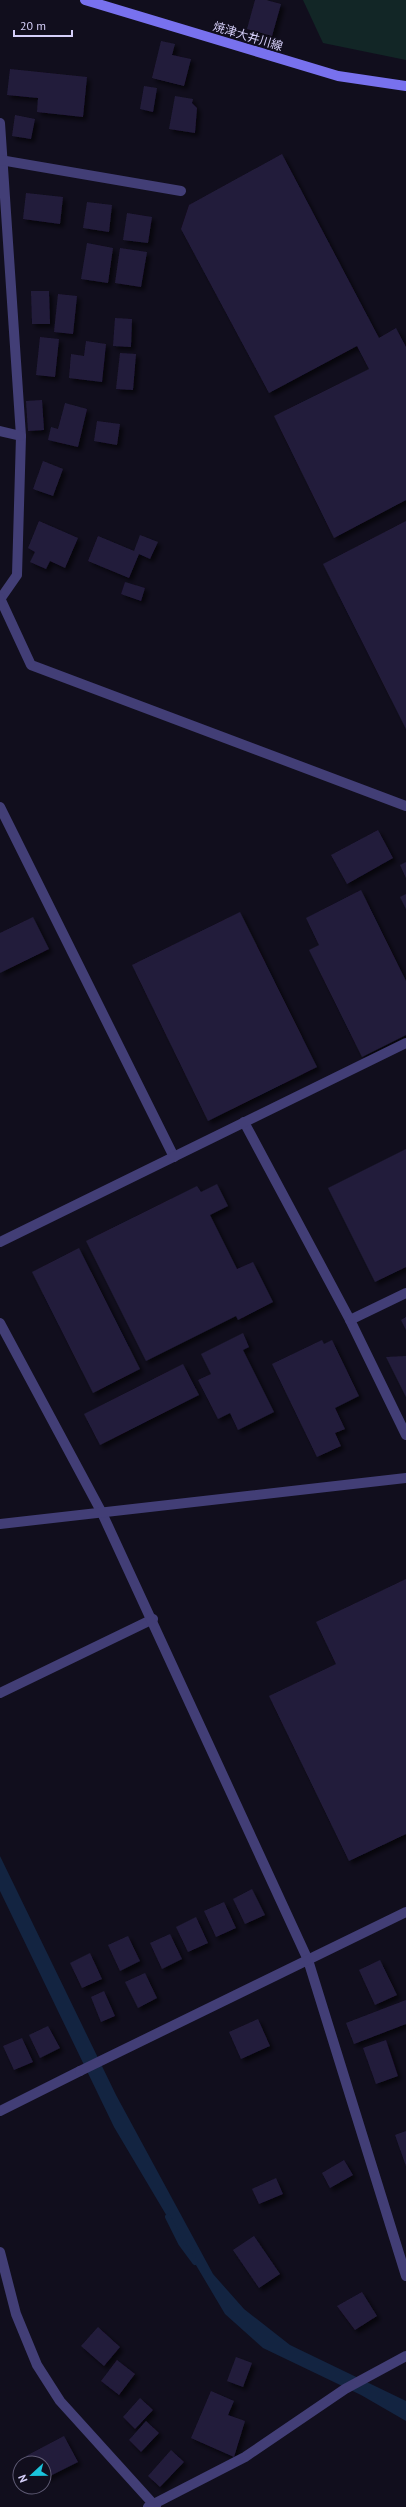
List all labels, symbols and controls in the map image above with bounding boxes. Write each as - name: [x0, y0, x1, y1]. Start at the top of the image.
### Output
- scale bar: [14, 12, 72, 38]
- text: 20 m: [20, 18, 46, 33]
- street label: 焼津大井川線: [211, 18, 285, 54]
- north arrow: [12, 2455, 52, 2495]
- text: N: [15, 2473, 31, 2485]

